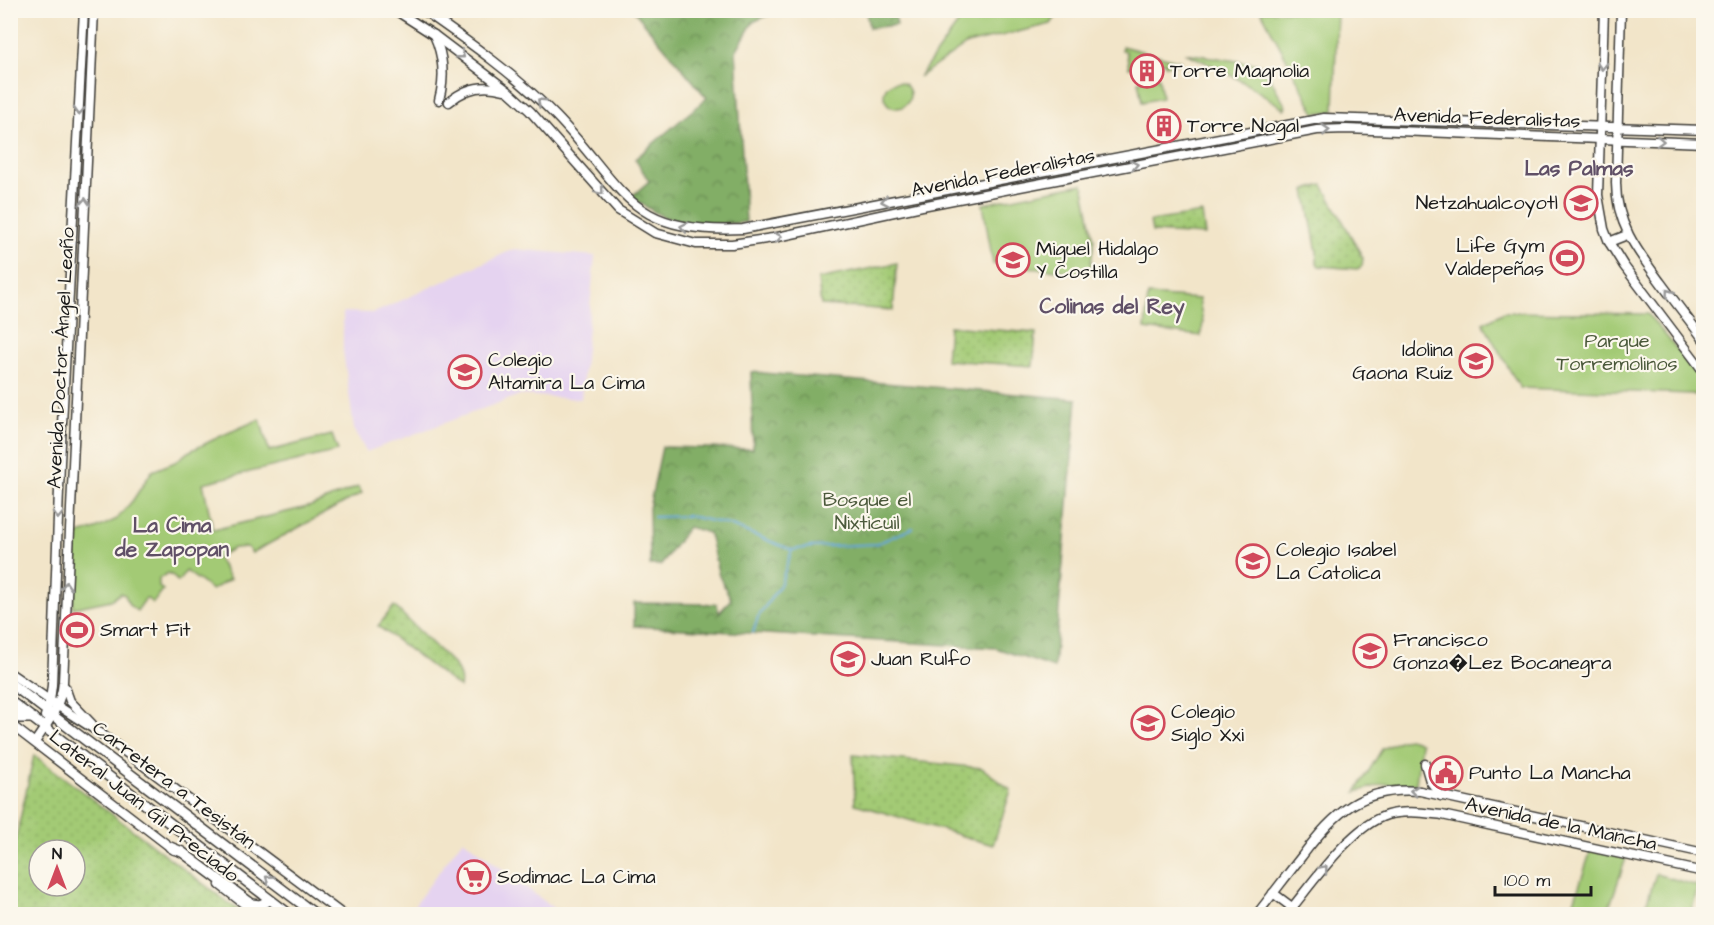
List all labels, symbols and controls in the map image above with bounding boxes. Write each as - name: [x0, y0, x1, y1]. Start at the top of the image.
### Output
- one-way arrow: [454, 48, 465, 59]
- building icon: Torre Magnolia: [1129, 53, 1165, 89]
- place label: Torre Magnolia: [1170, 57, 1309, 86]
- one-way arrow: [1595, 61, 1608, 70]
- one-way arrow: [537, 98, 548, 109]
- street label: Avenida Federalistas: [1393, 101, 1581, 135]
- one-way arrow: [72, 106, 85, 115]
- building icon: Torre Nogal: [1146, 108, 1182, 144]
- place label: Torre Nogal: [1187, 112, 1299, 141]
- one-way arrow: [1321, 124, 1330, 137]
- one-way arrow: [1656, 135, 1665, 148]
- street label: Avenida Federalistas: [909, 141, 1097, 205]
- district label: Las Palmas: [1524, 154, 1634, 183]
- one-way arrow: [1129, 159, 1139, 172]
- one-way arrow: [593, 184, 604, 195]
- school or university icon: Netzahualcoyotl: [1563, 185, 1599, 221]
- place label: Netzahualcoyotl: [1416, 189, 1558, 218]
- one-way arrow: [880, 194, 890, 207]
- one-way arrow: [78, 198, 91, 207]
- one-way arrow: [680, 221, 690, 234]
- street label: Avenida Doctor Ángel Leaño: [40, 226, 83, 490]
- one-way arrow: [773, 231, 783, 244]
- place label: Life Gym Valdepeñas: [1445, 232, 1544, 283]
- place label: Miguel Hidalgo Y Costilla: [1036, 235, 1158, 286]
- sports icon: Life Gym Valdepeñas: [1549, 240, 1585, 276]
- school or university icon: Miguel Hidalgo Y Costilla: [995, 242, 1031, 278]
- one-way arrow: [1665, 288, 1676, 299]
- district label: Colinas del Rey: [1040, 292, 1185, 324]
- park label: Parque Torremolinos: [1557, 327, 1677, 378]
- place label: Idolina Gaona Ruíz: [1352, 336, 1453, 387]
- school or university icon: Idolina Gaona Ruíz: [1458, 343, 1494, 379]
- place label: Colegio Altamira La Cima: [488, 346, 645, 397]
- school or university icon: Colegio Altamira La Cima: [447, 354, 483, 390]
- park label: Bosque el Nixticuil: [823, 486, 911, 537]
- one-way arrow: [52, 511, 64, 520]
- district label: La Cima de Zapopan: [114, 511, 230, 565]
- place label: Colegio Isabel La Catolica: [1276, 536, 1396, 587]
- school or university icon: Colegio Isabel La Catolica: [1235, 543, 1271, 579]
- one-way arrow: [60, 581, 73, 590]
- sports icon: Smart Fit: [59, 612, 95, 648]
- place label: Smart Fit: [100, 616, 191, 644]
- place label: Francisco Gonza�Lez Bocanegra: [1393, 626, 1611, 678]
- school or university icon: Francisco Gonza�Lez Bocanegra: [1352, 633, 1388, 669]
- school or university icon: Juan Rulfo: [830, 641, 866, 677]
- place label: Juan Rulfo: [871, 645, 971, 673]
- place label: Colegio Siglo Xxi: [1171, 698, 1244, 750]
- school or university icon: Colegio Siglo Xxi: [1130, 705, 1166, 741]
- street label: Carretera a Tesistán: [86, 714, 262, 856]
- street label: Lateral Juan Gil Preciado: [43, 723, 245, 889]
- public building icon: Punto La Mancha: [1428, 755, 1464, 791]
- place label: Punto La Mancha: [1469, 759, 1631, 787]
- one-way arrow: [1409, 785, 1418, 798]
- street label: Avenida de la Mancha: [1463, 790, 1659, 858]
- north arrow: [27, 838, 87, 898]
- text: N: [52, 843, 62, 865]
- supermarket icon: Sodimac La Cima: [456, 859, 492, 895]
- scale bar: [1495, 859, 1591, 897]
- place label: Sodimac La Cima: [497, 863, 656, 891]
- one-way arrow: [1317, 865, 1328, 876]
- text: 100 m: [1504, 868, 1550, 893]
- one-way arrow: [264, 876, 275, 887]

